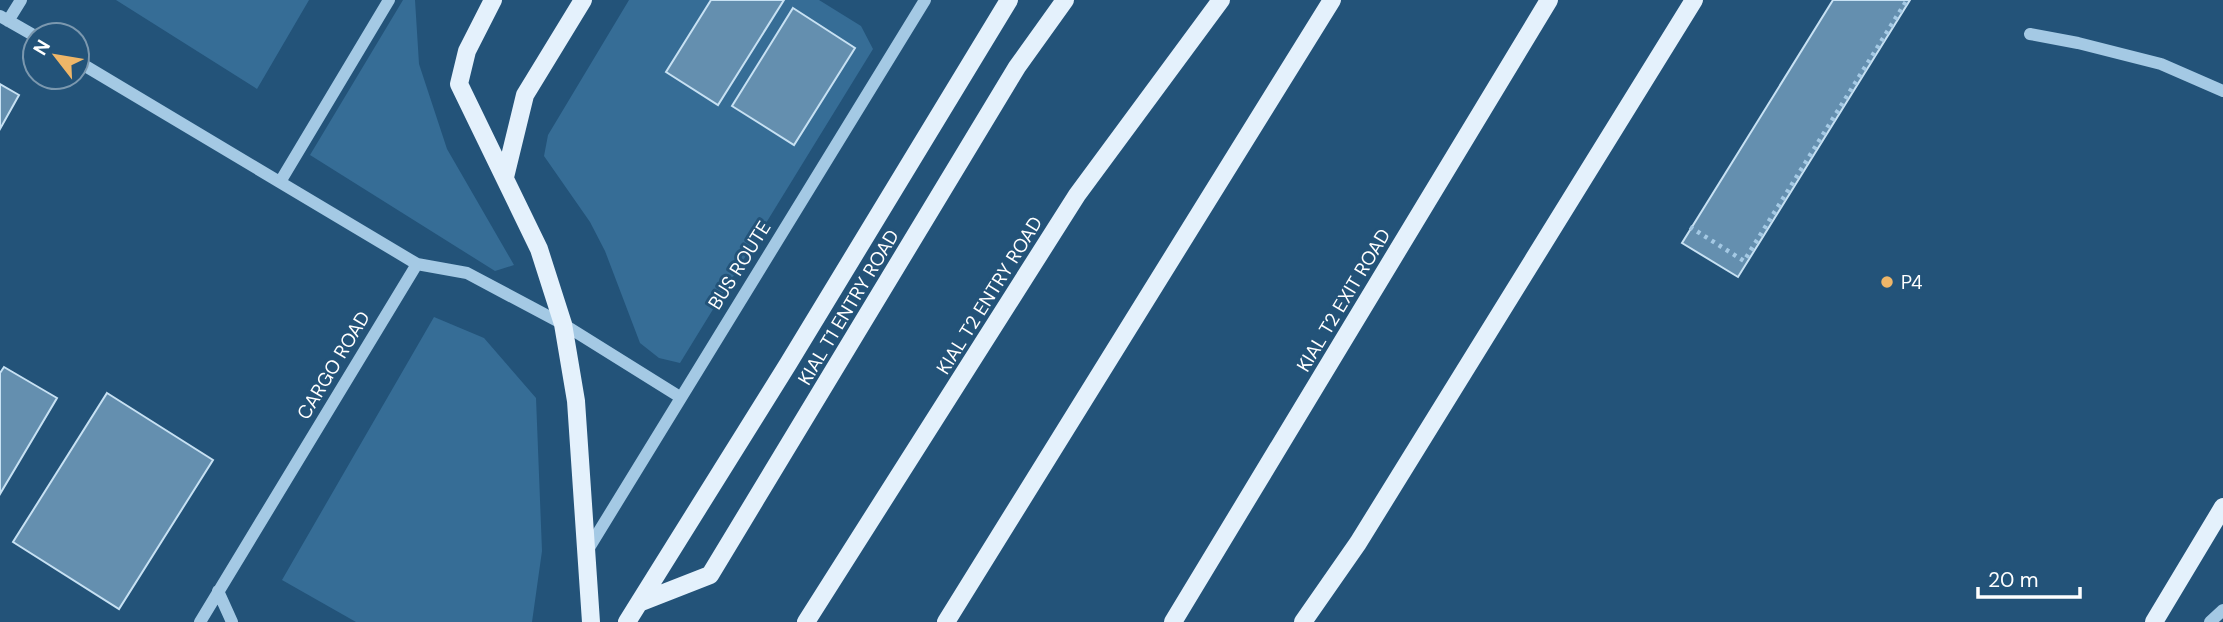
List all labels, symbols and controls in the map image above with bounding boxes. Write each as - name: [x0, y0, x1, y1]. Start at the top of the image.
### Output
- north arrow: [21, 21, 91, 91]
- text: N: [28, 35, 56, 60]
- street label: KIAL T2 ENTRY ROAD: [931, 212, 1048, 379]
- street label: BUS ROUTE: [702, 216, 776, 314]
- street label: KIAL T2 EXIT ROAD: [1291, 224, 1396, 376]
- street label: KIAL T1 ENTRY ROAD: [792, 225, 905, 390]
- place label: P4: [1901, 270, 1922, 295]
- marker: P4: [1879, 274, 1895, 290]
- street label: CARGO ROAD: [291, 306, 376, 424]
- scale bar: [1978, 556, 2080, 600]
- text: 20 m: [1988, 566, 2039, 594]

